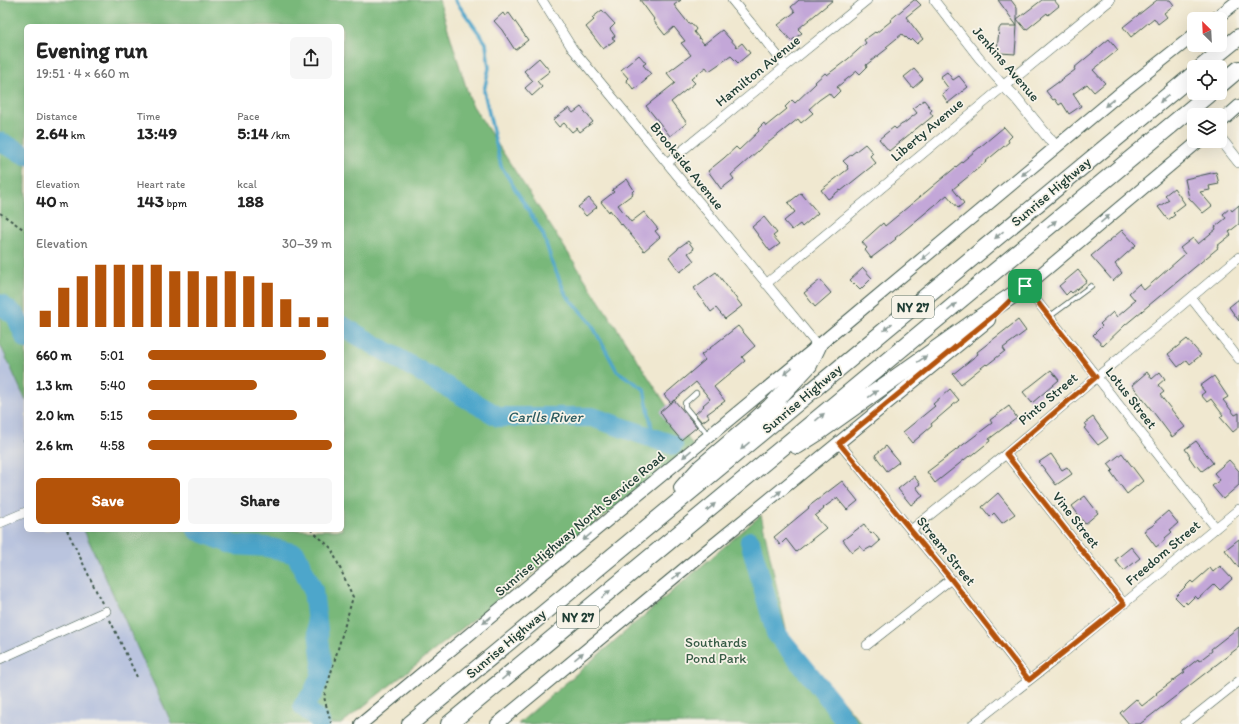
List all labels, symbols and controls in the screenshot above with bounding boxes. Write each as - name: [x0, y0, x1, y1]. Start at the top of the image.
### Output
- north arrow: [1187, 12, 1227, 52]
- map controls: [1187, 12, 1227, 148]
- street label: Jenkins Avenue: [969, 23, 1043, 105]
- street label: Hamilton Avenue: [712, 31, 804, 110]
- text: Evening run: [36, 37, 148, 64]
- button: share: [290, 37, 332, 79]
- button: locate: [1187, 60, 1227, 100]
- text: 19:51 · 4 × 660 m: [36, 66, 129, 81]
- one-way arrow: [1159, 94, 1169, 103]
- street label: Liberty Avenue: [887, 95, 967, 165]
- one-way arrow: [1104, 98, 1114, 107]
- button: layers: [1187, 108, 1227, 148]
- text: Distance: [36, 110, 77, 123]
- text: Time: [137, 110, 160, 123]
- text: Pace: [237, 110, 259, 123]
- street label: Brookside Avenue: [646, 119, 728, 214]
- text: 2.64: [36, 123, 68, 143]
- text: 13:49: [137, 123, 177, 143]
- text: 5:14: [237, 123, 269, 143]
- text: km: [68, 129, 85, 142]
- text: /km: [269, 129, 290, 142]
- street label: Sunrise Highway: [1008, 153, 1095, 230]
- one-way arrow: [1021, 168, 1032, 177]
- text: Elevation: [36, 178, 80, 191]
- text: Heart rate: [137, 178, 185, 191]
- text: kcal: [237, 178, 257, 191]
- text: 40: [36, 191, 57, 211]
- text: 143: [137, 191, 164, 211]
- text: 188: [237, 191, 264, 211]
- text: m: [57, 197, 68, 210]
- text: bpm: [164, 197, 187, 210]
- one-way arrow: [1100, 215, 1111, 224]
- one-way arrow: [1047, 219, 1058, 228]
- one-way arrow: [994, 231, 1005, 240]
- text: Elevation: [36, 236, 88, 251]
- text: 30–39 m: [282, 236, 332, 251]
- one-way arrow: [921, 251, 932, 260]
- pin: [1008, 269, 1042, 303]
- icon: arrive: [1014, 275, 1036, 297]
- road number: NY 27: [892, 296, 934, 318]
- one-way arrow: [947, 302, 958, 311]
- one-way arrow: [883, 323, 894, 332]
- text: 660 m: [36, 348, 72, 363]
- text: 5:01: [100, 348, 124, 363]
- one-way arrow: [917, 355, 928, 363]
- street label: Sunrise Highway: [759, 360, 846, 437]
- street label: Lotus Street: [1102, 364, 1160, 432]
- one-way arrow: [782, 367, 793, 376]
- street label: Pinto Street: [1015, 369, 1081, 429]
- text: 1.3 km: [36, 378, 72, 393]
- text: 5:40: [100, 378, 126, 393]
- one-way arrow: [867, 390, 878, 398]
- text: 2.0 km: [36, 408, 74, 423]
- text: 5:15: [100, 408, 123, 423]
- water label: Carlls River: [508, 408, 584, 426]
- one-way arrow: [814, 412, 825, 421]
- text: 2.6 km: [36, 438, 73, 453]
- text: 4:58: [100, 438, 125, 453]
- one-way arrow: [740, 442, 751, 451]
- street label: Sunrise Highway North Service Road: [492, 448, 669, 600]
- one-way arrow: [682, 450, 693, 458]
- button: Save: [36, 478, 180, 524]
- button: Share: [188, 478, 332, 524]
- street label: Vine Street: [1049, 488, 1103, 552]
- one-way arrow: [771, 489, 782, 498]
- one-way arrow: [706, 502, 716, 511]
- street label: Stream Street: [913, 513, 979, 589]
- street label: Freedom Street: [1122, 517, 1204, 589]
- one-way arrow: [582, 532, 593, 541]
- one-way arrow: [670, 571, 681, 580]
- one-way arrow: [601, 589, 611, 598]
- street label: Sunrise Highway: [463, 605, 550, 682]
- road number: NY 27: [557, 606, 599, 628]
- one-way arrow: [482, 615, 493, 624]
- park label: Southards Pond Park: [685, 634, 747, 667]
- one-way arrow: [573, 652, 584, 660]
- one-way arrow: [500, 672, 511, 681]

